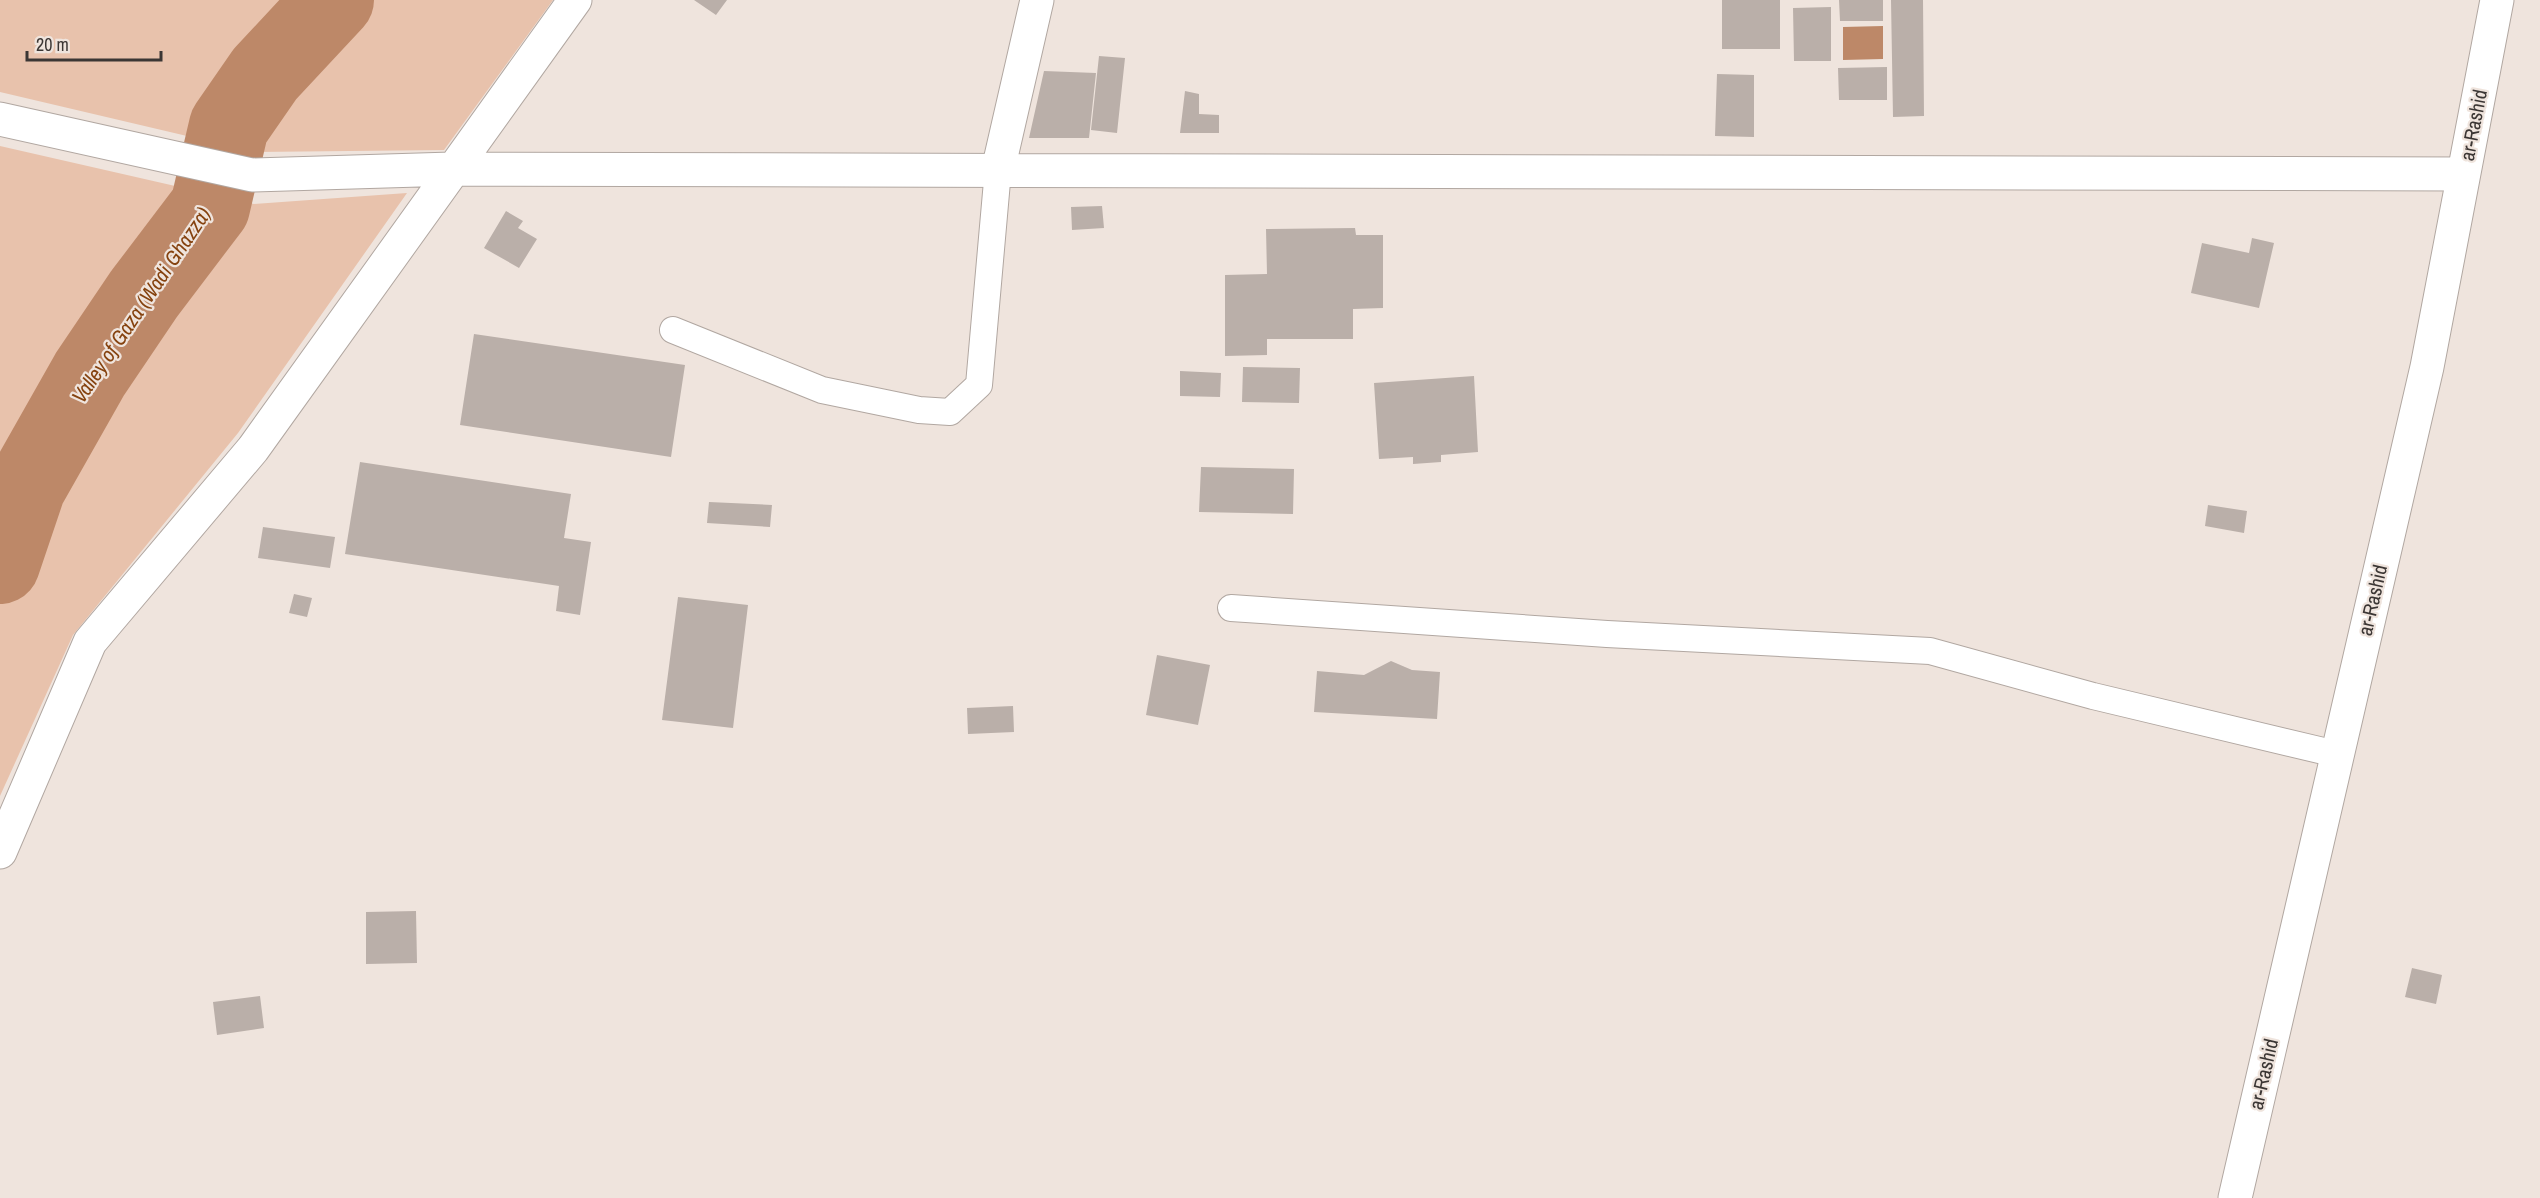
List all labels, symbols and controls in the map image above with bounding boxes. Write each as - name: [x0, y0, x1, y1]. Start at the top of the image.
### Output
- scale bar: [27, 24, 160, 62]
- text: 20 m: [36, 32, 69, 57]
- street label: ar-Rashid: [2453, 87, 2493, 163]
- water label: Valley of Gaza (Wadi Ghazza): [64, 201, 218, 409]
- street label: ar-Rashid: [2351, 562, 2393, 638]
- street label: ar-Rashid: [2242, 1036, 2284, 1112]

